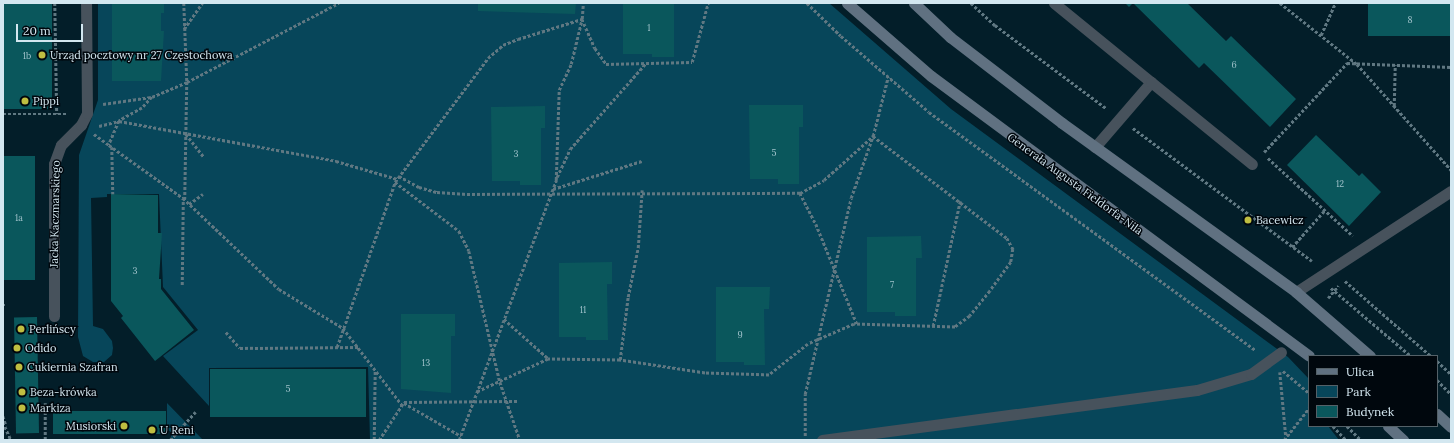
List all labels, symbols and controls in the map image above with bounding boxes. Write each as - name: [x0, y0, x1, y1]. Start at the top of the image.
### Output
- house number: 8: [1407, 15, 1413, 25]
- scale bar: [18, 16, 85, 42]
- text: 20 m: [23, 23, 51, 38]
- house number: 1: [647, 23, 651, 33]
- place label: Urząd pocztowy nr 27 Częstochowa: [50, 48, 233, 62]
- marker: Urząd pocztowy nr 27 Częstochowa: [37, 50, 47, 60]
- house number: 1b: [23, 51, 31, 61]
- house number: 6: [1231, 60, 1237, 70]
- place label: Pippi: [33, 94, 59, 108]
- marker: Pippi: [20, 96, 30, 106]
- street label: Generała Augusta Fieldorfa-Nila: [1005, 131, 1145, 237]
- house number: 5: [772, 148, 776, 158]
- house number: 3: [513, 149, 519, 159]
- street label: Jacka Kaczmarskiego: [47, 160, 63, 268]
- house number: 12: [1336, 179, 1344, 189]
- house number: 1a: [15, 213, 23, 223]
- place label: Bacewicz: [1256, 213, 1304, 227]
- marker: Bacewicz: [1243, 215, 1253, 225]
- house number: 3: [132, 266, 138, 276]
- house number: 7: [890, 280, 894, 290]
- house number: 11: [580, 305, 586, 315]
- place label: Perlińscy: [29, 322, 76, 336]
- marker: Perlińscy: [16, 324, 26, 334]
- house number: 9: [737, 330, 743, 340]
- place label: Odido: [25, 341, 56, 355]
- marker: Odido: [12, 343, 22, 353]
- legend: [1308, 355, 1438, 427]
- house number: 13: [422, 358, 430, 368]
- place label: Cukiernia Szafran: [27, 360, 118, 374]
- marker: Cukiernia Szafran: [14, 362, 24, 372]
- text: Ulica: [1346, 364, 1374, 379]
- house number: 5: [286, 384, 290, 394]
- text: Park: [1346, 384, 1371, 399]
- place label: Beza-krówka: [30, 385, 97, 399]
- marker: Beza-krówka: [17, 387, 27, 397]
- place label: Markiza: [30, 401, 71, 415]
- marker: Markiza: [17, 403, 27, 413]
- text: Budynek: [1346, 404, 1394, 419]
- place label: Musiorski: [66, 419, 116, 433]
- marker: Musiorski: [119, 421, 129, 431]
- place label: U Reni: [160, 423, 194, 437]
- marker: U Reni: [147, 425, 157, 435]

